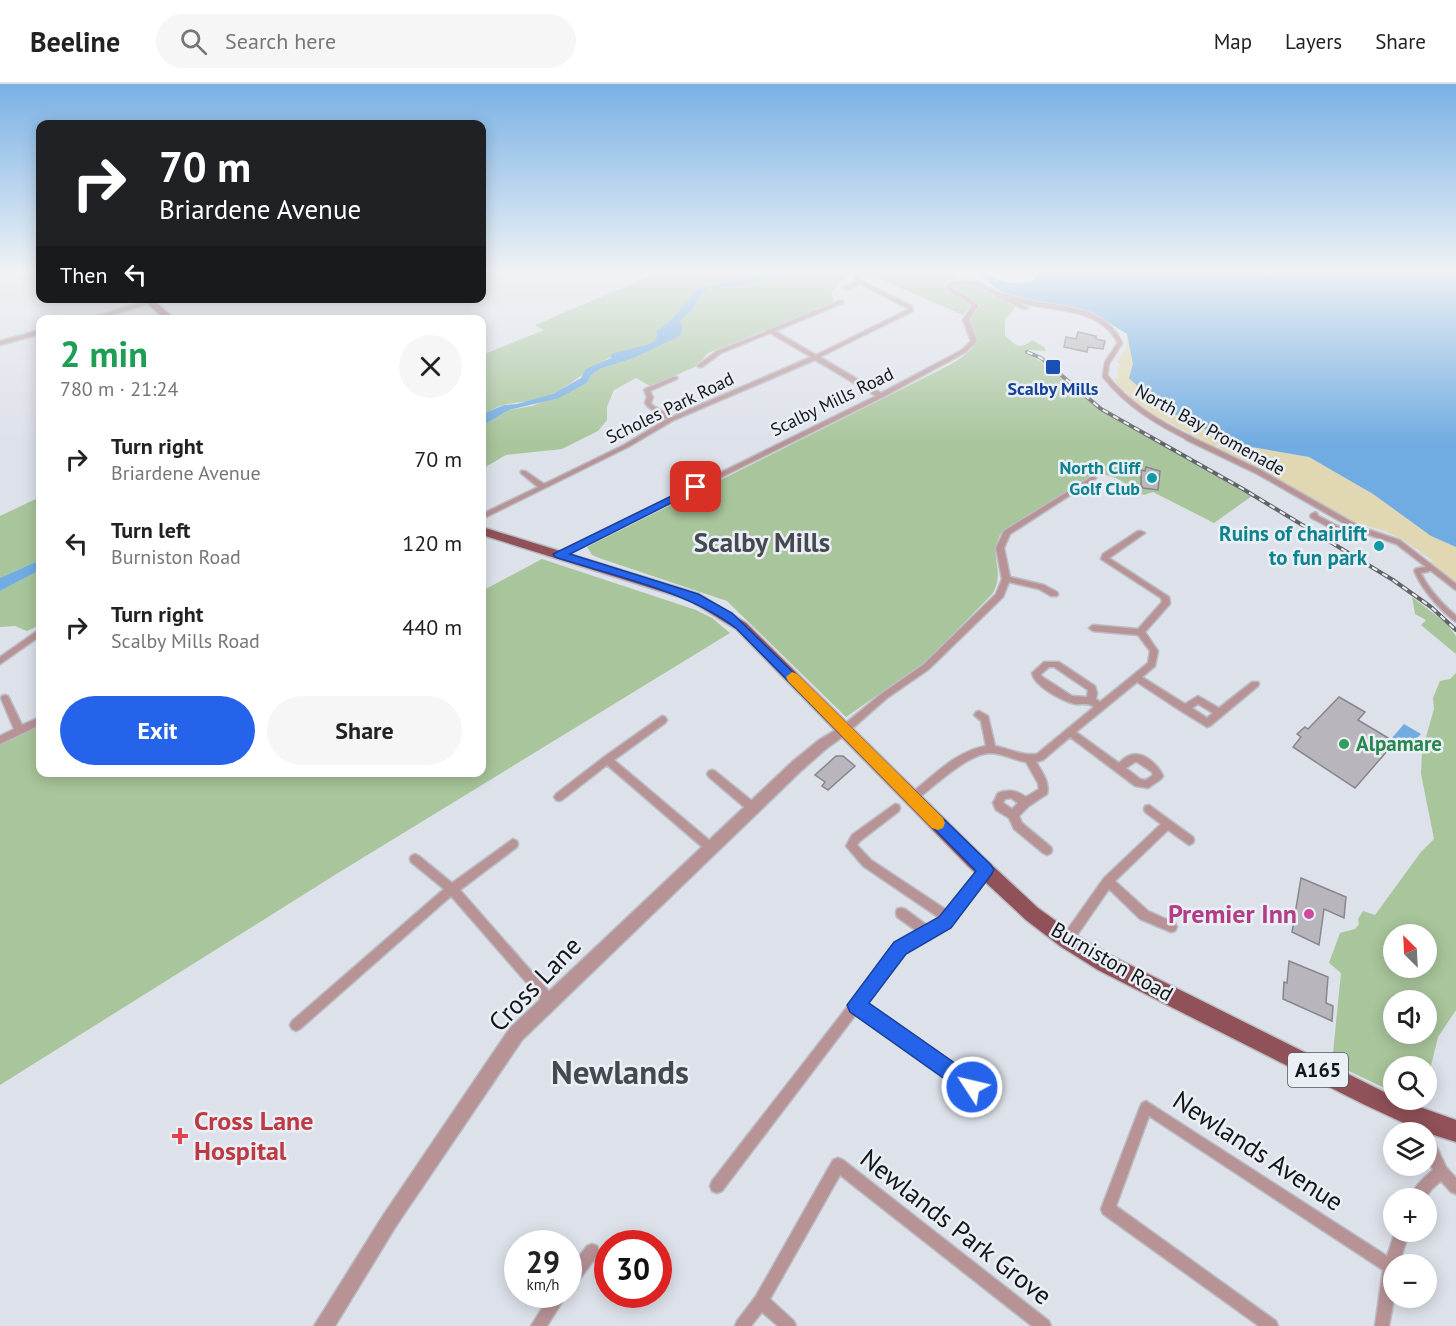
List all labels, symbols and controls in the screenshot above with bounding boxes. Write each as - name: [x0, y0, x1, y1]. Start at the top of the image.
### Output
- search box: [156, 14, 576, 68]
- text: Beeline: [30, 23, 120, 60]
- icon: search: [177, 25, 210, 58]
- text: Search here: [225, 27, 336, 55]
- text: Map: [1214, 28, 1252, 55]
- text: Layers: [1285, 28, 1342, 55]
- text: Share: [1375, 28, 1426, 55]
- text: 70 m: [159, 139, 251, 194]
- icon: right: [60, 144, 138, 222]
- text: Briardene Avenue: [159, 192, 361, 226]
- icon: left: [119, 258, 152, 291]
- text: Then: [60, 261, 107, 289]
- text: 2 min: [60, 330, 148, 377]
- button: close: [399, 335, 462, 398]
- marker: Scalby Mills: [1044, 358, 1062, 376]
- street label: Scalby Mills Road: [767, 362, 897, 441]
- street label: Scholes Park Road: [602, 367, 737, 448]
- text: 780 m · 21:24: [60, 376, 178, 402]
- place label: Scalby Mills: [1008, 377, 1099, 400]
- street label: North Bay Promenade: [1131, 379, 1289, 480]
- text: Turn right: [111, 432, 203, 460]
- icon: right: [60, 443, 93, 476]
- text: 70 m: [414, 445, 462, 473]
- place label: North Cliff Golf Club: [1059, 456, 1141, 500]
- text: Briardene Avenue: [111, 460, 261, 486]
- pin: [670, 461, 721, 512]
- icon: arrive: [679, 470, 712, 503]
- marker: North Cliff Golf Club: [1145, 471, 1159, 485]
- text: Turn left: [111, 516, 191, 544]
- place label: Ruins of chairlift to fun park: [1219, 520, 1368, 571]
- district label: Scalby Mills: [694, 525, 830, 559]
- icon: left: [60, 527, 93, 560]
- text: 120 m: [402, 529, 462, 557]
- marker: Ruins of chairlift to fun park: [1372, 539, 1386, 553]
- text: Burniston Road: [111, 544, 241, 570]
- text: Turn right: [111, 600, 203, 628]
- icon: right: [60, 611, 93, 644]
- text: 440 m: [402, 613, 462, 641]
- text: Scalby Mills Road: [111, 628, 260, 654]
- button: Exit: [60, 696, 255, 765]
- button: Share: [267, 696, 462, 765]
- place label: Alpamare: [1356, 730, 1442, 757]
- marker: Alpamare: [1337, 737, 1351, 751]
- place label: Premier Inn: [1168, 897, 1297, 930]
- marker: Premier Inn: [1302, 907, 1316, 921]
- street label: Burniston Road: [1046, 916, 1178, 1007]
- north arrow: [1383, 924, 1437, 978]
- map controls: [1383, 924, 1437, 1308]
- street label: Cross Lane: [481, 929, 588, 1038]
- button: sound: [1383, 990, 1437, 1044]
- district label: Newlands: [551, 1050, 689, 1093]
- road number: A165: [1288, 1053, 1348, 1087]
- position arrow: [940, 1055, 1004, 1119]
- button: search: [1383, 1056, 1437, 1110]
- street label: Newlands Avenue: [1167, 1083, 1350, 1218]
- place label: Cross Lane Hospital: [194, 1104, 314, 1167]
- button: layers: [1383, 1122, 1437, 1176]
- marker: Cross Lane Hospital: [171, 1127, 189, 1145]
- street label: Newlands Park Grove: [854, 1142, 1059, 1312]
- button: +: [1383, 1188, 1437, 1242]
- speed limit sign: 30: [594, 1230, 672, 1308]
- text: 29: [526, 1242, 560, 1281]
- button: −: [1383, 1254, 1437, 1308]
- text: km/h: [527, 1275, 559, 1294]

